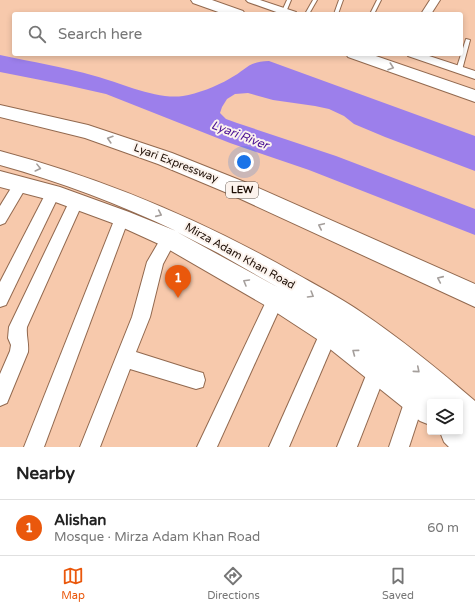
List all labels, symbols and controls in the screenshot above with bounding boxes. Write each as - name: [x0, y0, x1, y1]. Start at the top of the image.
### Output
- search box: [12, 12, 463, 56]
- icon: search: [26, 23, 48, 45]
- text: Search here: [58, 25, 142, 43]
- one-way arrow: [388, 62, 395, 70]
- water label: Lyari River: [210, 118, 272, 153]
- one-way arrow: [107, 135, 114, 144]
- street label: Lyari Expressway: [132, 141, 220, 185]
- your location: [234, 152, 254, 172]
- one-way arrow: [35, 163, 41, 171]
- road number: LEW: [226, 182, 258, 198]
- one-way arrow: [156, 209, 163, 217]
- street label: Mirza Adam Khan Road: [183, 220, 297, 292]
- one-way arrow: [318, 223, 325, 231]
- pin: 1: [165, 265, 191, 298]
- one-way arrow: [436, 276, 444, 284]
- one-way arrow: [243, 280, 250, 287]
- one-way arrow: [307, 291, 314, 298]
- one-way arrow: [353, 350, 360, 357]
- one-way arrow: [412, 365, 420, 372]
- map controls: [427, 399, 463, 435]
- button: layers: [427, 399, 463, 435]
- text: Nearby: [16, 463, 75, 484]
- text: Alishan: [54, 511, 106, 529]
- text: 1: [25, 520, 33, 536]
- text: 60 m: [427, 520, 459, 536]
- text: Mosque · Mirza Adam Khan Road: [54, 529, 260, 545]
- tab: Map: [61, 565, 85, 602]
- tab: Directions: [207, 565, 260, 602]
- tab: Saved: [382, 565, 414, 602]

